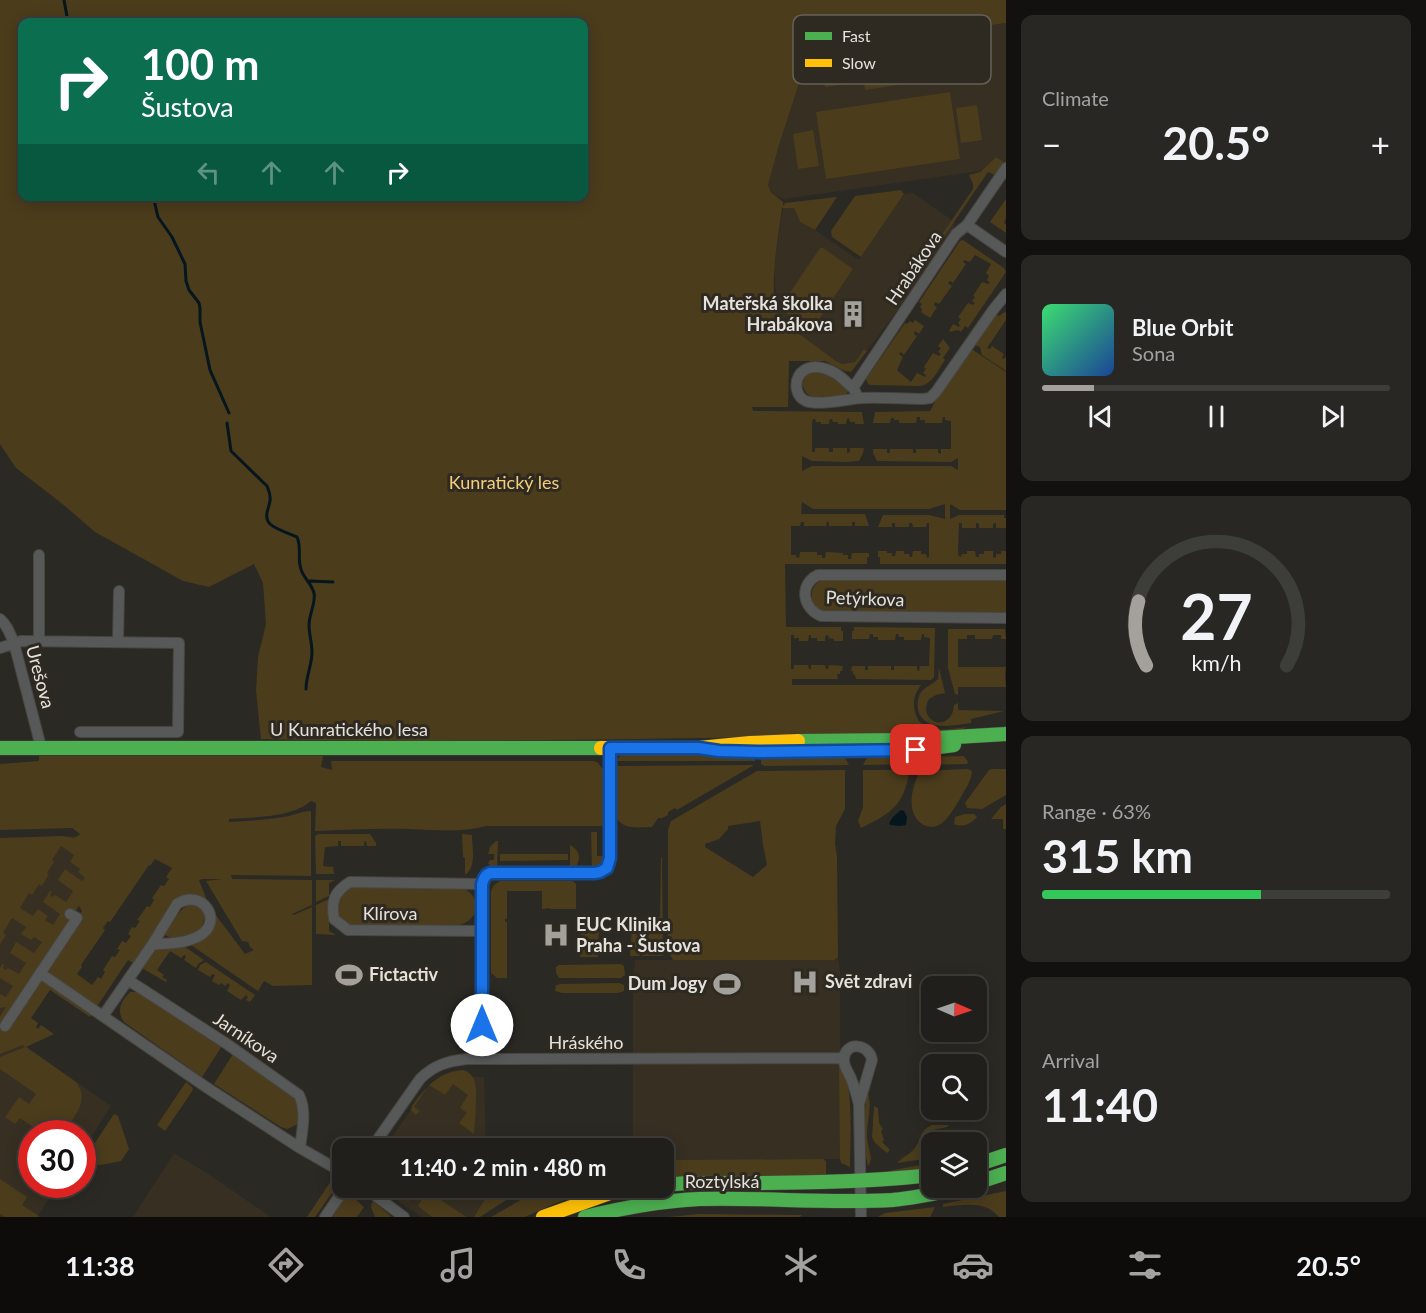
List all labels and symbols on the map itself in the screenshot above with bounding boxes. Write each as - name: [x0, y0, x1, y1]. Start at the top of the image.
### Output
- legend: [793, 15, 991, 84]
- text: Fast: [842, 26, 871, 45]
- text: Slow: [842, 53, 876, 72]
- street label: Hrabákova: [880, 226, 946, 309]
- place label: Mateřská školka Hrabákova: [703, 292, 833, 335]
- building icon: Mateřská školka Hrabákova: [838, 299, 868, 329]
- park label: Kunratický les: [449, 471, 560, 493]
- street label: Petýrkova: [825, 586, 905, 610]
- street label: Urešova: [22, 643, 60, 711]
- street label: U Kunratického lesa: [270, 718, 428, 740]
- pin: [890, 724, 941, 775]
- street label: Klírova: [363, 902, 417, 924]
- place label: EUC Klinika Praha - Šustova: [576, 913, 700, 956]
- hospital icon: EUC Klinika Praha - Šustova: [541, 920, 571, 950]
- sports icon: Fictactiv: [334, 960, 364, 990]
- place label: Fictactiv: [369, 963, 439, 985]
- hospital icon: Svēt zdravi: [790, 967, 820, 997]
- sports icon: Dum Jogy: [712, 969, 742, 999]
- place label: Svēt zdravi: [825, 970, 912, 992]
- place label: Dum Jogy: [628, 972, 707, 994]
- north arrow: [921, 976, 987, 1042]
- position arrow: [450, 993, 514, 1057]
- street label: Jarníkova: [210, 1007, 283, 1067]
- street label: Hráského: [548, 1031, 624, 1053]
- speed limit sign: 30: [18, 1120, 96, 1198]
- street label: Roztylská: [685, 1170, 759, 1192]

